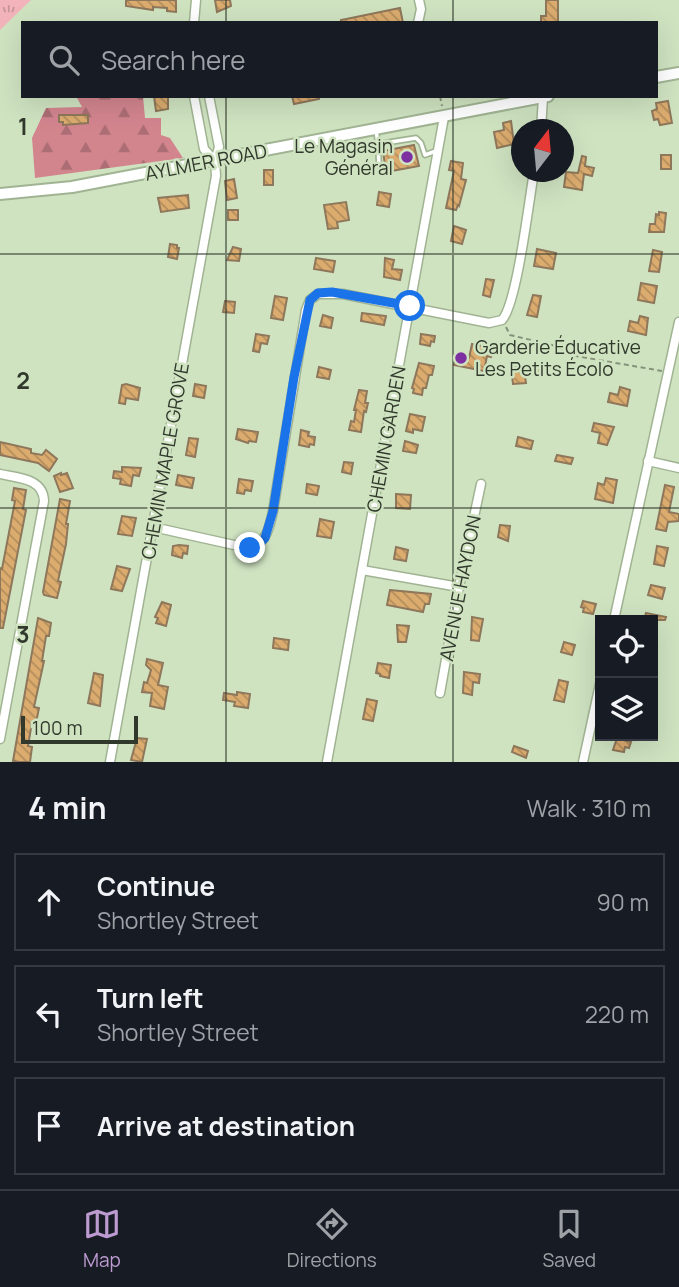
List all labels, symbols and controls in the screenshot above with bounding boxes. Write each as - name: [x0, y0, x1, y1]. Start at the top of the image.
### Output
- search box: [21, 21, 658, 98]
- icon: search: [45, 41, 83, 79]
- text: Search here: [101, 42, 246, 78]
- text: 1: [18, 110, 28, 142]
- north arrow: [511, 119, 574, 182]
- place label: Le Magasin Général: [294, 133, 393, 181]
- street label: AYLMER ROAD: [143, 137, 269, 187]
- marker: Le Magasin Général: [399, 149, 415, 165]
- route start: [394, 290, 425, 321]
- place label: Garderie Éducative Les Petits Écolo: [475, 334, 641, 382]
- marker: Garderie Éducative Les Petits Écolo: [453, 350, 469, 366]
- street label: CHEMIN MAPLE GROVE: [135, 361, 195, 561]
- text: 2: [16, 364, 30, 396]
- street label: CHEMIN GARDEN: [360, 364, 412, 514]
- street label: AVENUE HAYDON: [433, 513, 487, 663]
- route end: [234, 532, 265, 563]
- map controls: [595, 615, 658, 741]
- button: locate: [595, 615, 658, 678]
- text: 3: [16, 618, 30, 650]
- button: layers: [595, 678, 658, 741]
- scale bar: [21, 713, 138, 745]
- text: 100 m: [32, 715, 83, 741]
- text: 4 min: [28, 787, 106, 828]
- text: Walk · 310 m: [527, 792, 651, 824]
- text: Continue: [97, 868, 215, 904]
- icon: ahead: [30, 883, 68, 921]
- text: 90 m: [597, 886, 649, 918]
- text: Shortley Street: [97, 904, 259, 936]
- text: Turn left: [97, 980, 204, 1016]
- icon: left: [30, 995, 68, 1033]
- text: 220 m: [585, 998, 649, 1030]
- text: Shortley Street: [97, 1016, 259, 1048]
- icon: arrive: [30, 1107, 68, 1145]
- text: Arrive at destination: [97, 1108, 355, 1144]
- tab: Map: [83, 1205, 121, 1273]
- tab: Directions: [287, 1205, 377, 1273]
- tab: Saved: [543, 1205, 596, 1273]

